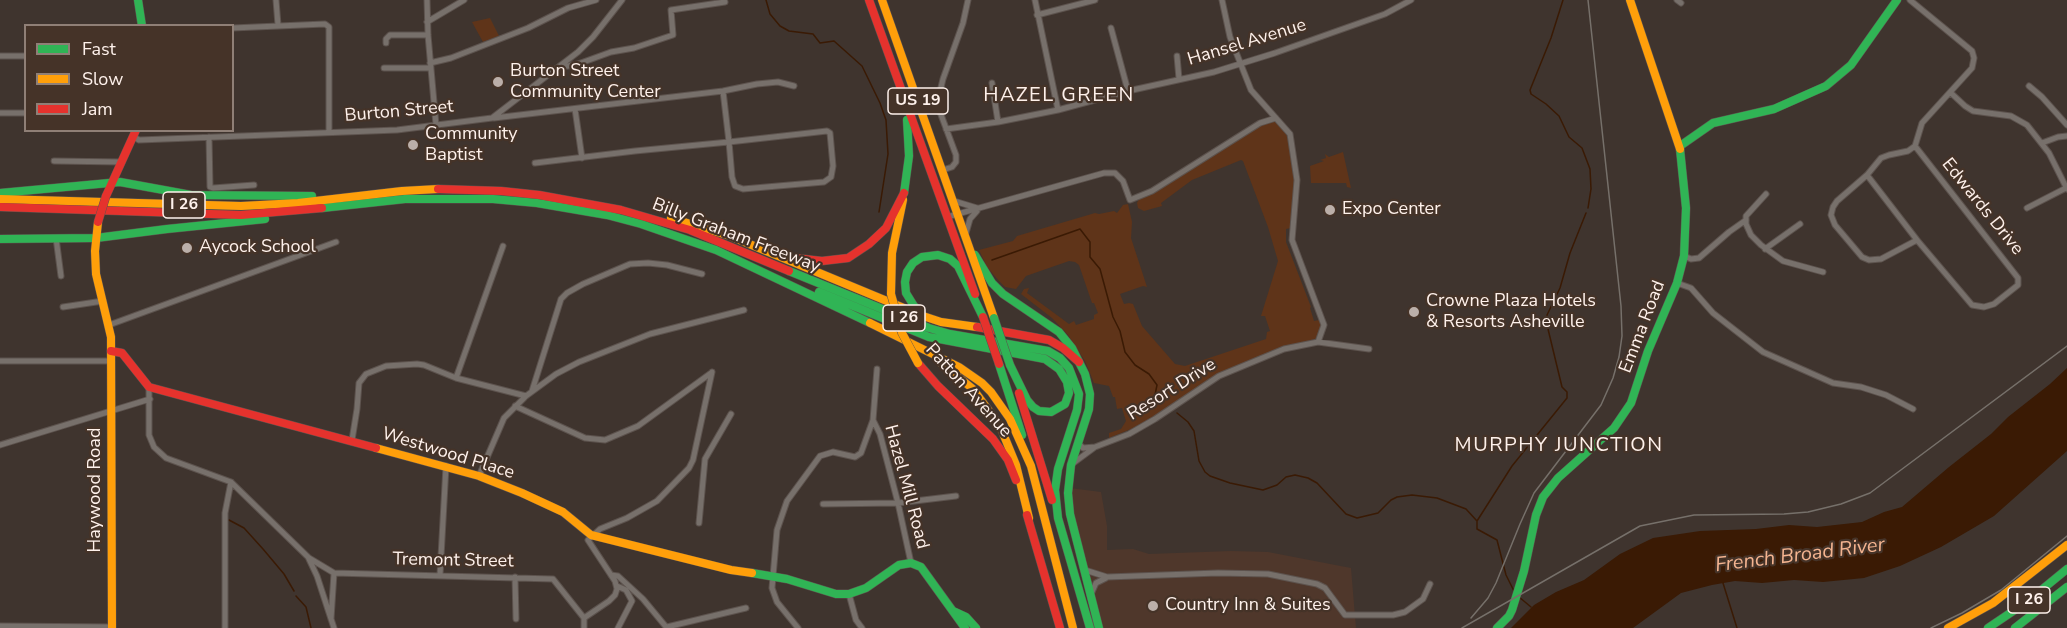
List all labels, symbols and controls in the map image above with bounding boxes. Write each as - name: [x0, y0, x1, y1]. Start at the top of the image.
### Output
- street label: Hansel Avenue: [1185, 15, 1309, 71]
- legend: [24, 24, 234, 132]
- text: Fast: [82, 37, 116, 61]
- place label: Burton Street Community Center: [510, 61, 661, 104]
- text: Slow: [82, 67, 123, 91]
- marker: Burton Street Community Center: [491, 75, 505, 89]
- district label: HAZEL GREEN: [983, 84, 1135, 108]
- road number: US 19: [888, 88, 948, 114]
- street label: Burton Street: [344, 96, 454, 128]
- text: Jam: [82, 97, 113, 121]
- place label: Community Baptist: [425, 124, 517, 166]
- marker: Community Baptist: [406, 138, 420, 152]
- street label: Edwards Drive: [1936, 154, 2028, 260]
- road number: I 26: [163, 192, 205, 218]
- street label: Billy Graham Freeway: [649, 194, 823, 278]
- place label: Expo Center: [1342, 199, 1441, 221]
- marker: Expo Center: [1323, 203, 1337, 217]
- place label: Aycock School: [199, 237, 316, 259]
- marker: Aycock School: [180, 241, 194, 255]
- street label: Emma Road: [1615, 278, 1671, 376]
- place label: Crowne Plaza Hotels & Resorts Asheville: [1426, 291, 1596, 334]
- road number: I 26: [883, 305, 925, 331]
- marker: Crowne Plaza Hotels & Resorts Asheville: [1407, 305, 1421, 319]
- street label: Patton Avenue: [920, 340, 1016, 442]
- street label: Resort Drive: [1124, 354, 1220, 426]
- street label: Hazel Mill Road: [879, 423, 933, 551]
- street label: Westwood Place: [379, 424, 517, 484]
- street label: Haywood Road: [85, 428, 107, 552]
- district label: MURPHY JUNCTION: [1455, 434, 1663, 458]
- water label: French Broad River: [1714, 534, 1886, 578]
- street label: Tremont Street: [392, 549, 514, 573]
- road number: I 26: [2008, 587, 2050, 613]
- place label: Country Inn & Suites: [1165, 595, 1331, 617]
- marker: Country Inn & Suites: [1146, 599, 1160, 613]

